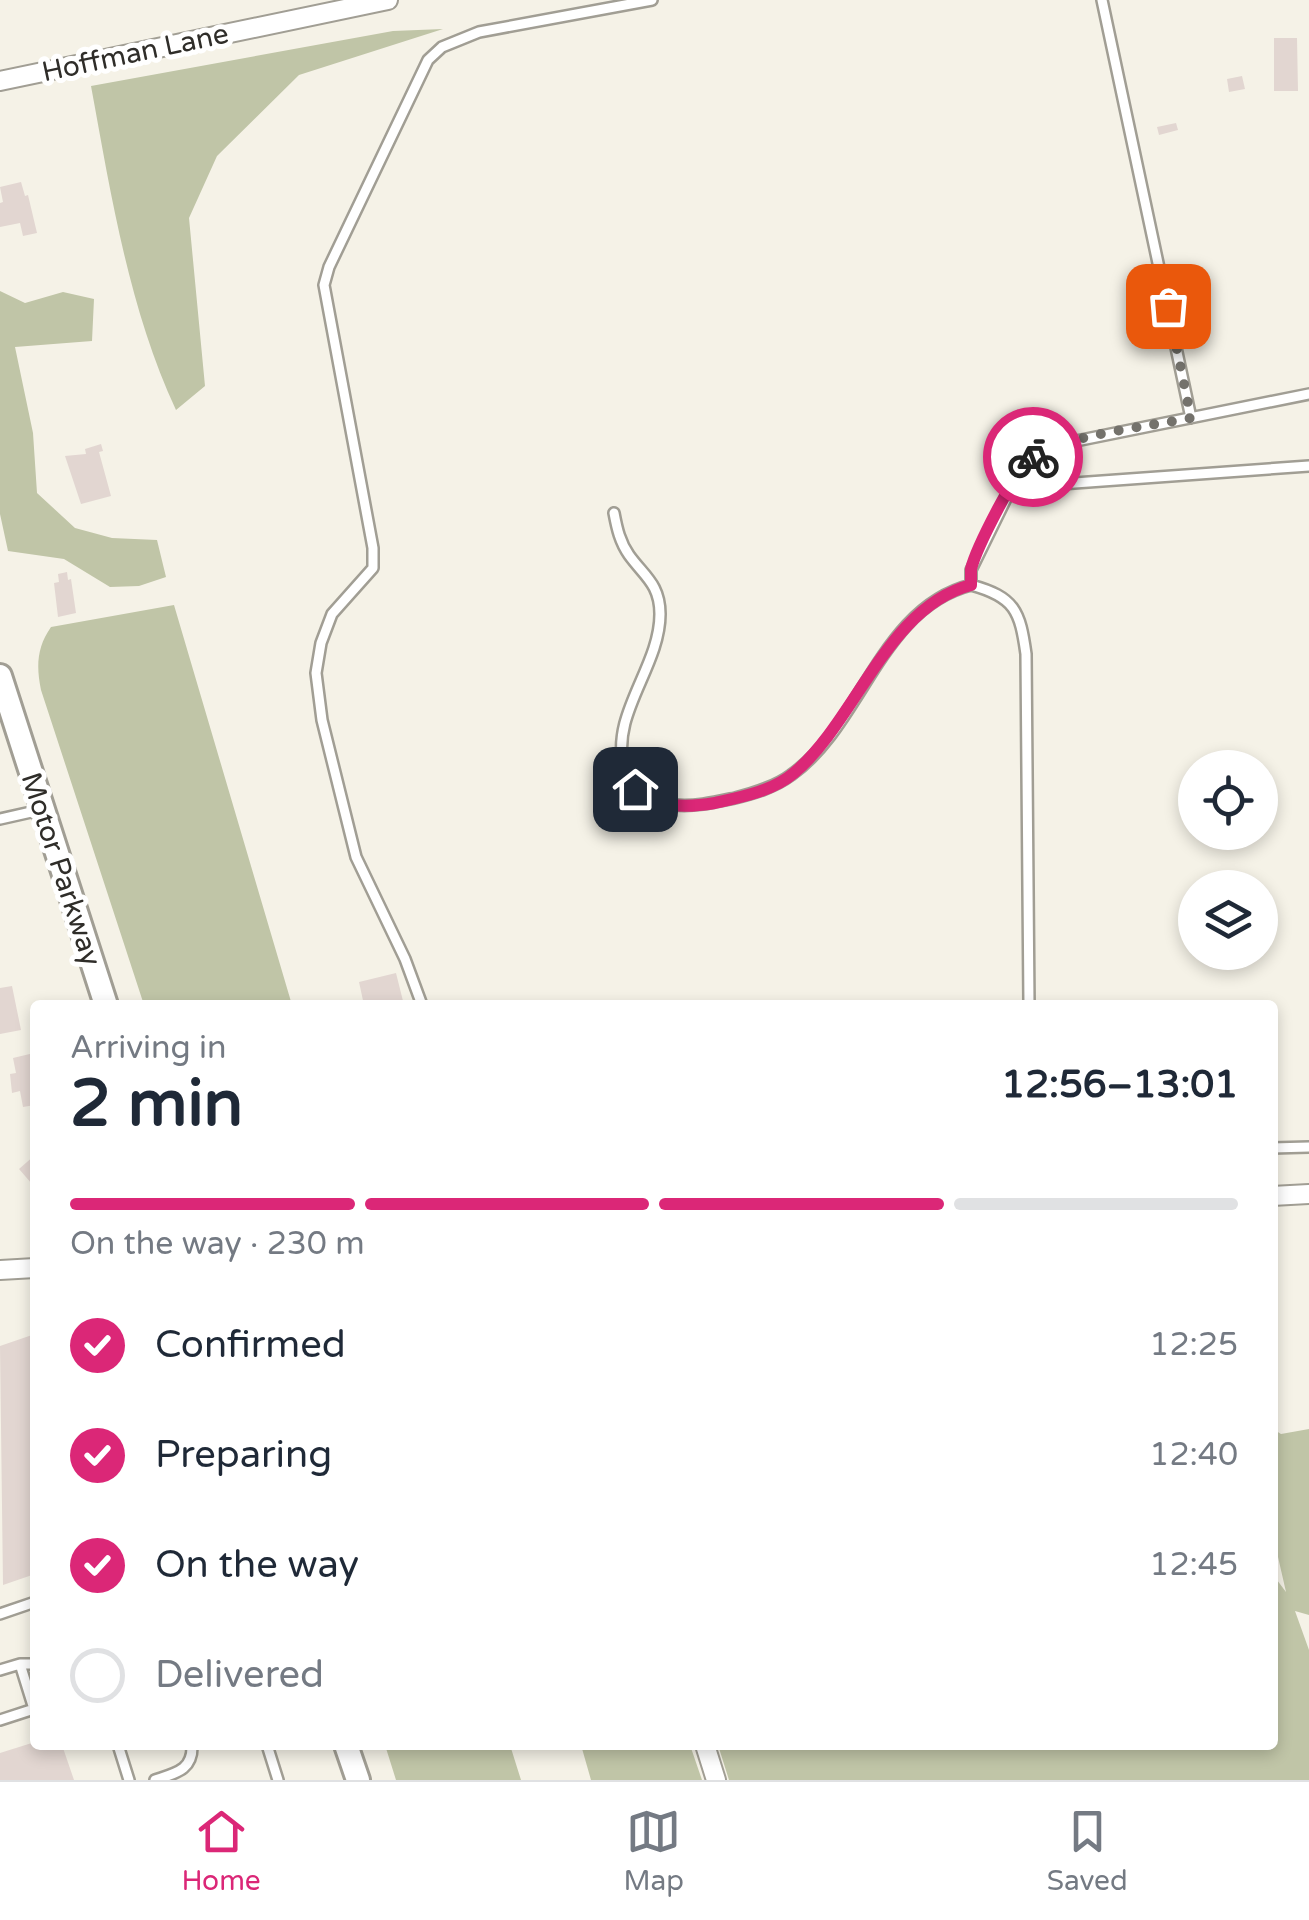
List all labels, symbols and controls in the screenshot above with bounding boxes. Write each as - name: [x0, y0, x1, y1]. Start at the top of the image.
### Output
- street label: Hoffman Lane: [39, 17, 232, 89]
- pin: [1126, 264, 1211, 349]
- icon: bag: [1141, 279, 1196, 334]
- courier: [983, 407, 1083, 507]
- icon: bike: [1006, 430, 1061, 485]
- pin: [593, 747, 678, 832]
- map controls: [1178, 750, 1278, 970]
- button: locate: [1178, 750, 1278, 850]
- icon: home: [608, 762, 663, 817]
- street label: Motor Parkway: [14, 768, 108, 970]
- button: layers: [1178, 870, 1278, 970]
- text: Arriving in: [70, 1029, 227, 1067]
- text: 12:56–13:01: [1001, 1062, 1238, 1108]
- text: 2 min: [70, 1065, 243, 1144]
- text: On the way · 230 m: [70, 1225, 365, 1263]
- icon: check: [70, 1318, 125, 1373]
- text: Confirmed: [155, 1322, 346, 1368]
- text: 12:25: [1149, 1326, 1238, 1364]
- icon: check: [70, 1428, 125, 1483]
- text: Preparing: [155, 1432, 332, 1478]
- text: 12:40: [1149, 1436, 1238, 1474]
- icon: check: [70, 1538, 125, 1593]
- text: On the way: [155, 1542, 359, 1588]
- text: 12:45: [1149, 1546, 1238, 1584]
- text: Delivered: [155, 1652, 324, 1698]
- tab: Home: [181, 1804, 261, 1898]
- tab: Map: [623, 1804, 684, 1898]
- tab: Saved: [1047, 1804, 1128, 1898]

